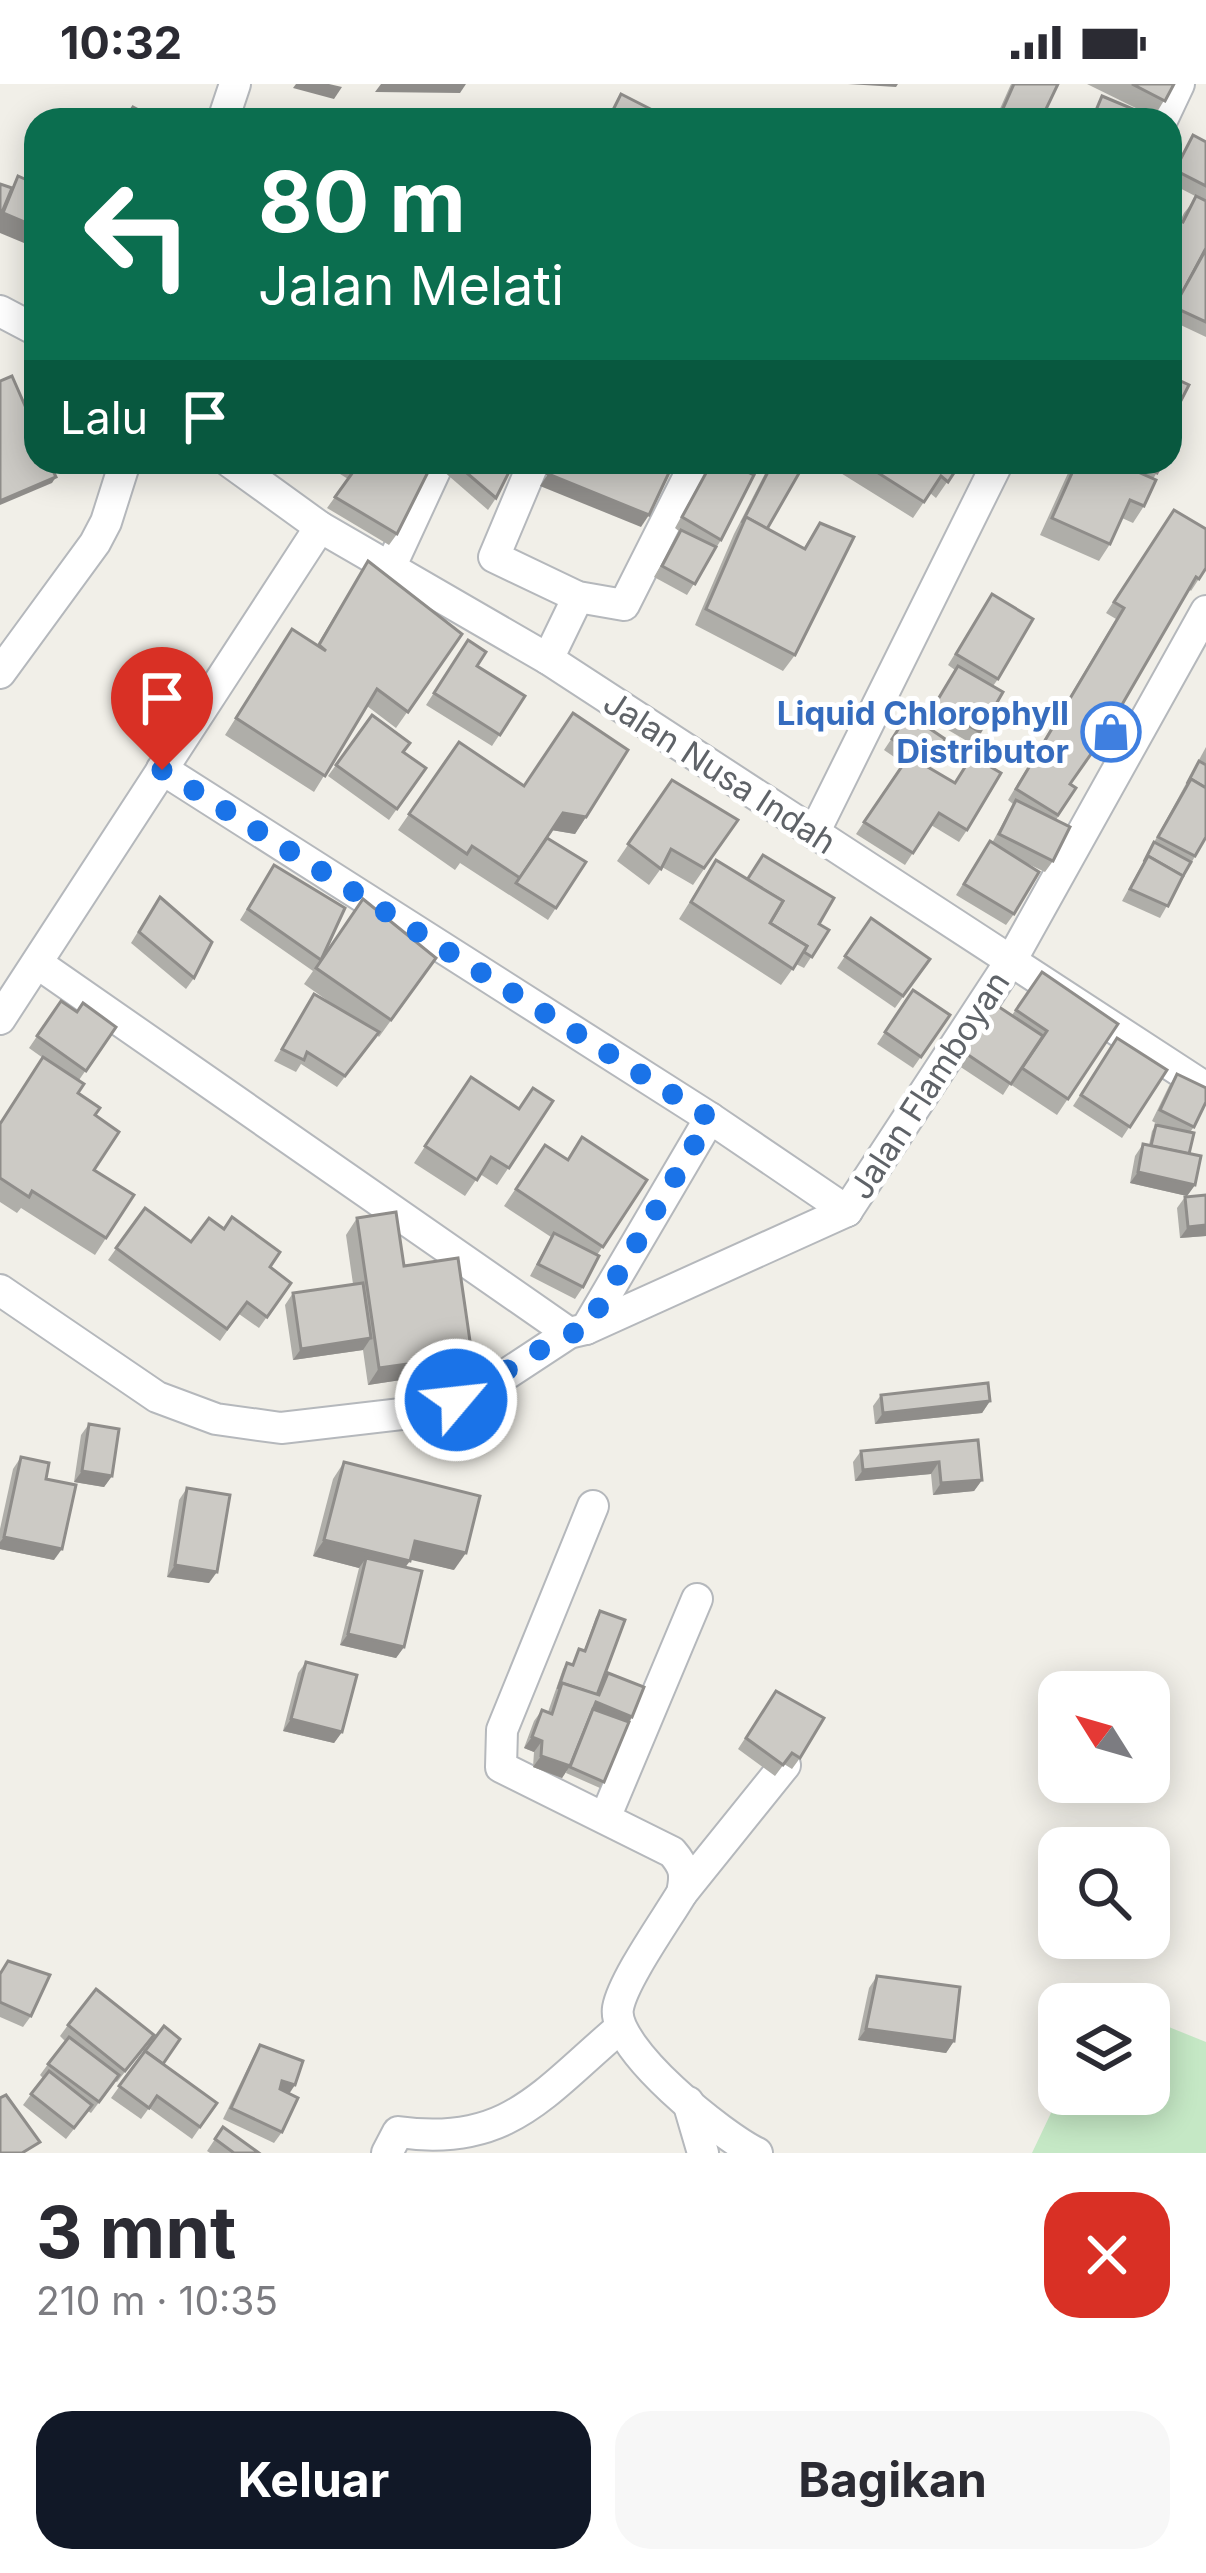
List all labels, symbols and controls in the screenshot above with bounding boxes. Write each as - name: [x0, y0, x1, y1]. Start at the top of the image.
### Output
- text: 10:32: [60, 15, 182, 70]
- text: 80 m: [258, 151, 466, 252]
- icon: left: [60, 156, 216, 312]
- text: Jalan Melati: [258, 253, 564, 318]
- icon: arrive: [172, 384, 238, 450]
- text: Lalu: [60, 390, 148, 445]
- pin: [111, 647, 213, 770]
- icon: arrive: [129, 665, 195, 731]
- street label: Jalan Nusa Indah: [596, 682, 844, 862]
- place label: Liquid Chlorophyll Distributor: [777, 693, 1069, 771]
- shop icon: Liquid Chlorophyll Distributor: [1080, 701, 1142, 763]
- street label: Jalan Flamboyan: [841, 964, 1017, 1206]
- position arrow: [393, 1337, 519, 1463]
- north arrow: [1038, 1671, 1170, 1803]
- map controls: [1038, 1671, 1170, 2115]
- button: search: [1038, 1827, 1170, 1959]
- button: layers: [1038, 1983, 1170, 2115]
- text: 3 mnt: [36, 2188, 236, 2275]
- button: close: [1044, 2192, 1170, 2318]
- text: 210 m · 10:35: [36, 2277, 278, 2324]
- button: Keluar: [36, 2411, 591, 2549]
- button: Bagikan: [615, 2411, 1170, 2549]

